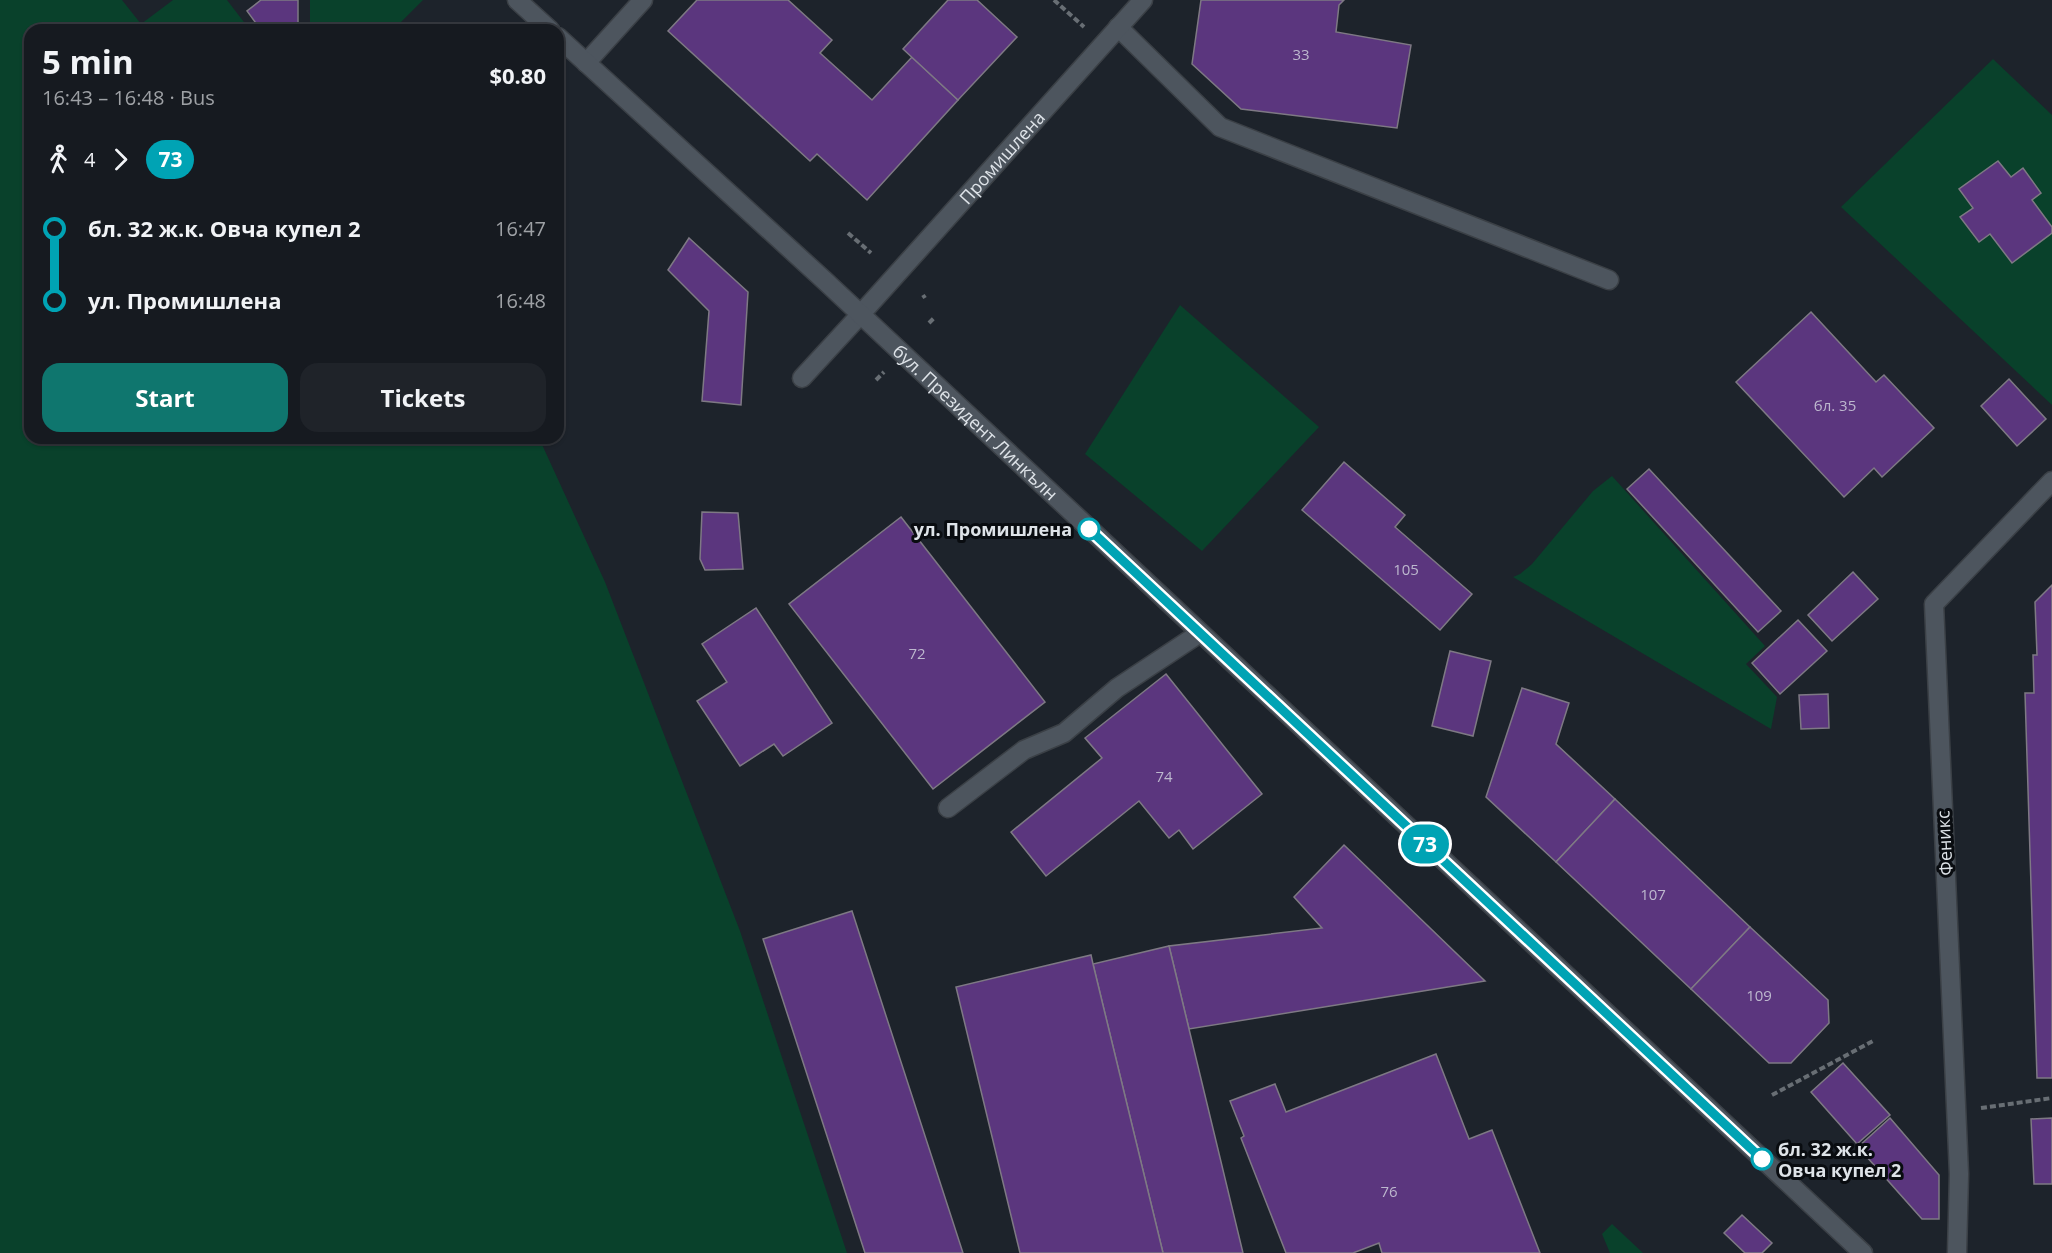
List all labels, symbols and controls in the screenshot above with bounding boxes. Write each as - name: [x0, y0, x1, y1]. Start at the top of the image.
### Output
- text: 5 min: [42, 39, 134, 84]
- house number: 33: [1292, 44, 1310, 64]
- text: $0.80: [489, 60, 546, 90]
- text: 16:43 – 16:48 · Bus: [42, 84, 215, 111]
- street label: Промишлена: [954, 106, 1050, 209]
- icon: walk: [42, 143, 75, 176]
- icon: forward: [104, 143, 137, 176]
- text: 73: [158, 145, 182, 173]
- text: 4: [84, 146, 95, 173]
- text: бл. 32 ж.к. Овча купел 2: [88, 213, 361, 243]
- text: 16:47: [495, 215, 546, 242]
- text: ул. Промишлена: [88, 285, 281, 315]
- text: 16:48: [495, 287, 546, 314]
- street label: бул. Президент Линкълн: [888, 339, 1063, 505]
- button: Start: [42, 363, 288, 432]
- button: Tickets: [300, 363, 546, 432]
- house number: бл. 35: [1814, 395, 1856, 415]
- place label: ул. Промишлена: [914, 517, 1072, 541]
- marker: ул. Промишлена: [1078, 518, 1100, 540]
- house number: 105: [1393, 559, 1419, 579]
- house number: 72: [908, 643, 926, 663]
- house number: 74: [1155, 766, 1173, 786]
- street label: Феникс: [1930, 809, 1958, 876]
- line badge: 73: [1398, 824, 1452, 864]
- text: 73: [1413, 830, 1437, 858]
- house number: 107: [1640, 884, 1666, 904]
- house number: 109: [1746, 985, 1772, 1005]
- place label: бл. 32 ж.к. Овча купел 2: [1778, 1137, 1901, 1182]
- marker: бл. 32 ж.к. Овча купел 2: [1751, 1148, 1773, 1170]
- house number: 76: [1380, 1181, 1398, 1201]

